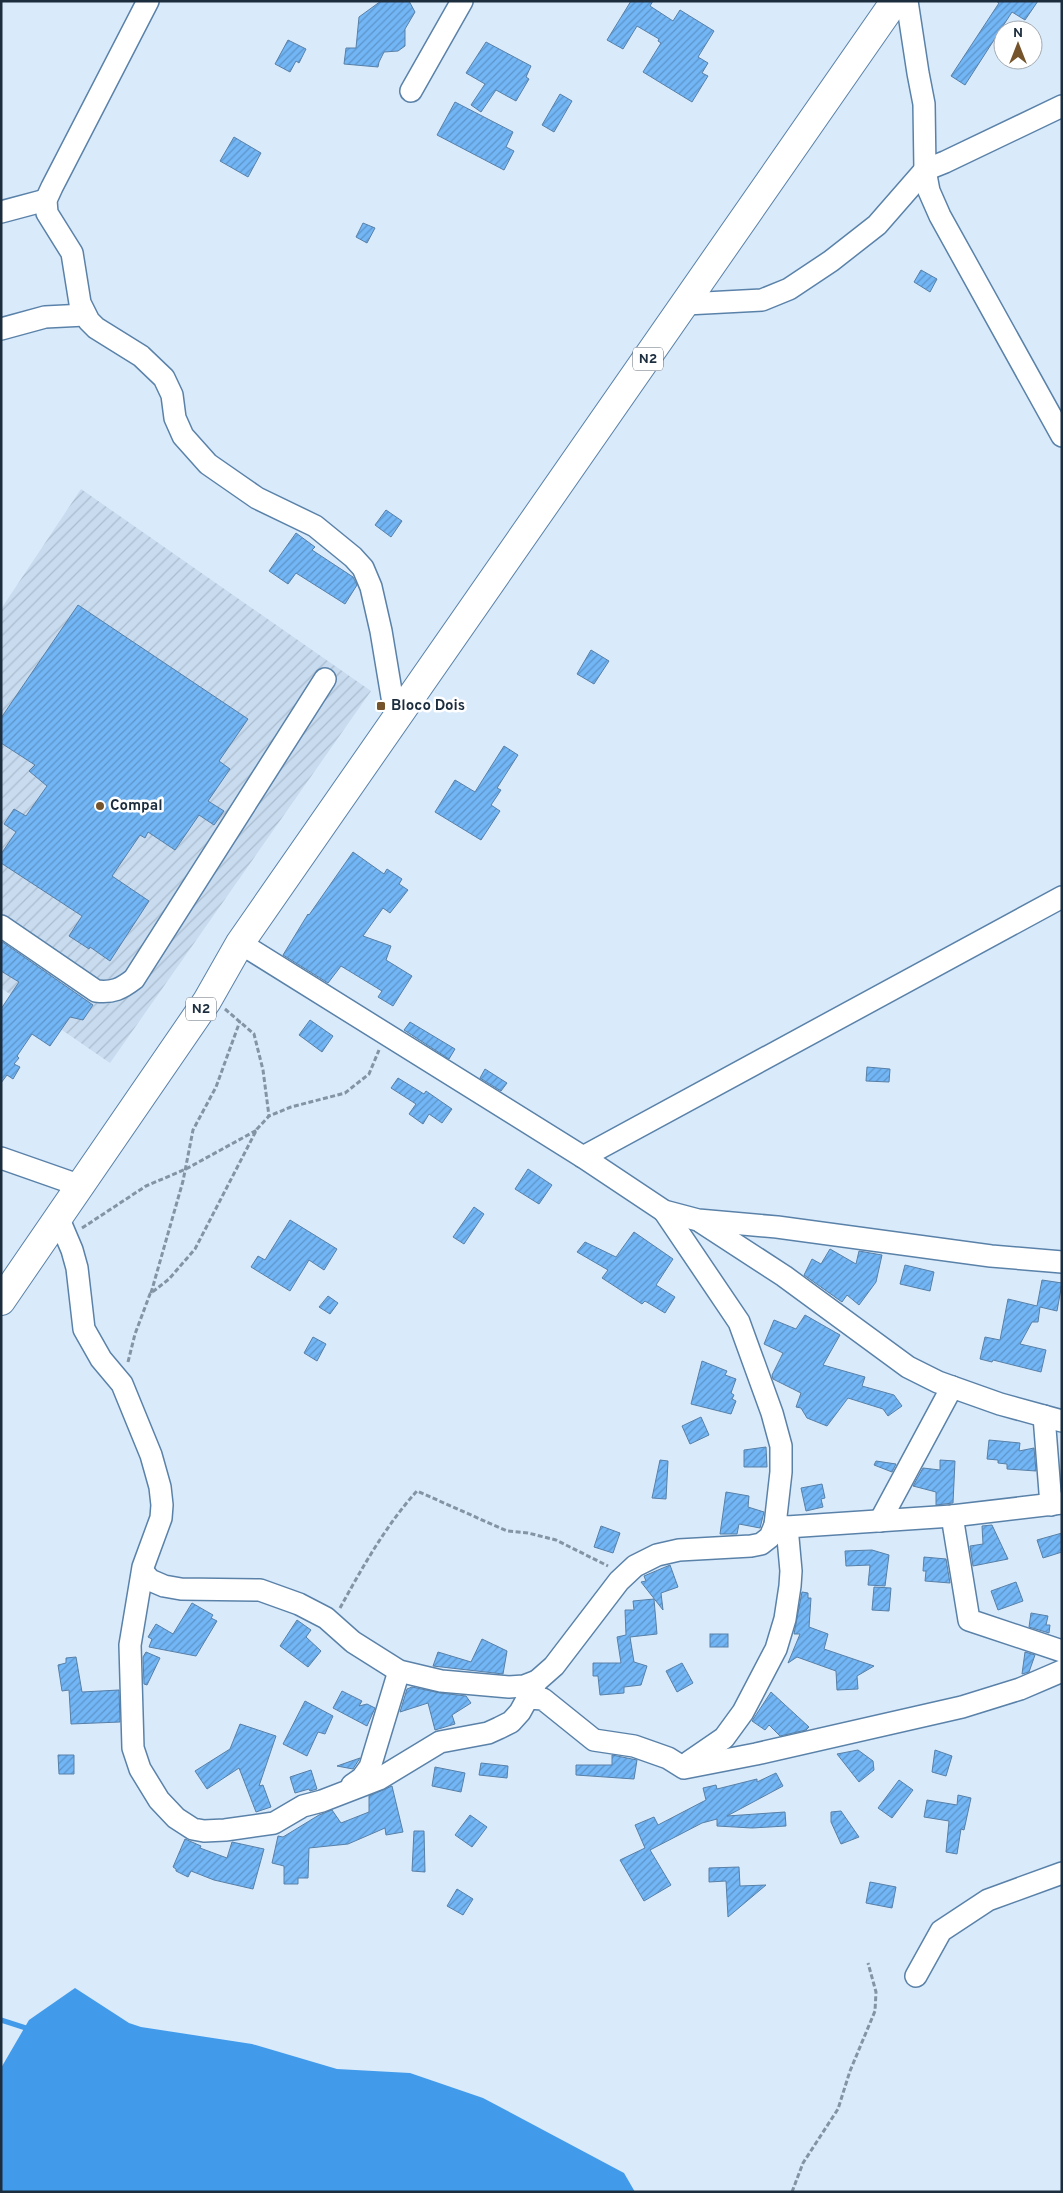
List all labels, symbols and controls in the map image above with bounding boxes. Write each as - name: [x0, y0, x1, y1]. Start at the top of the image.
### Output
- north arrow: [993, 20, 1043, 70]
- text: N: [1013, 25, 1023, 42]
- road number: N2: [633, 348, 663, 370]
- place label: Bloco Dois: [391, 697, 465, 716]
- marker: Bloco Dois: [375, 700, 387, 712]
- place label: Compal: [110, 797, 163, 816]
- marker: Compal: [94, 800, 106, 812]
- road number: N2: [186, 998, 216, 1021]

